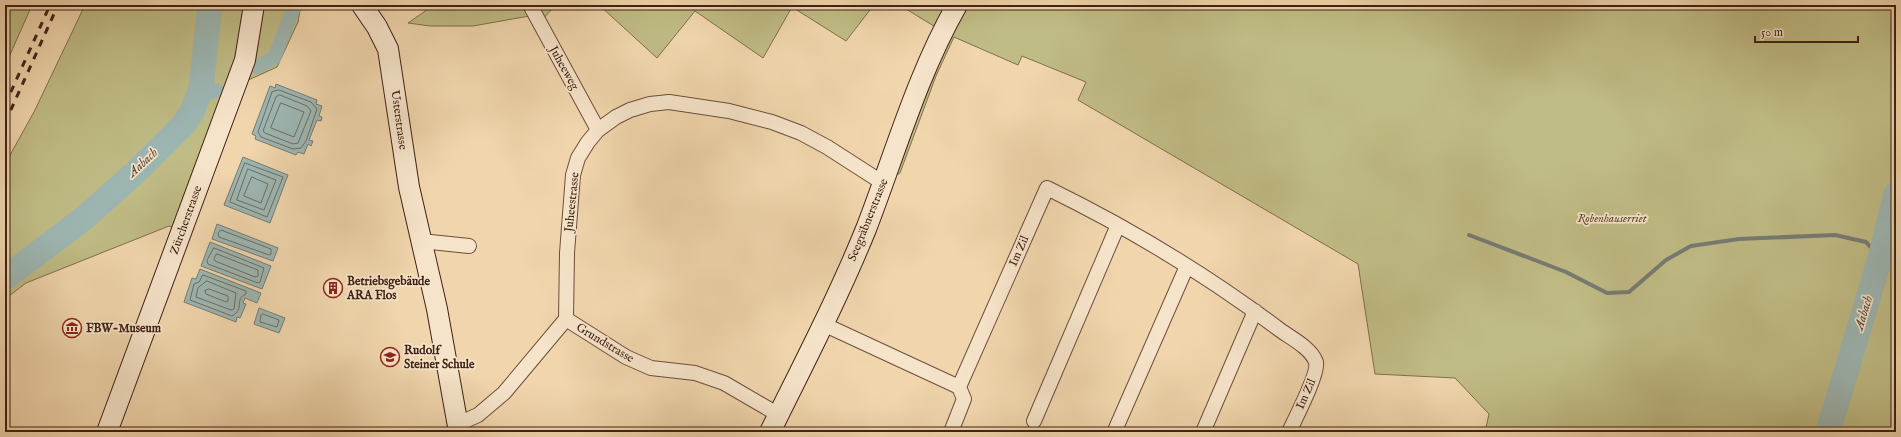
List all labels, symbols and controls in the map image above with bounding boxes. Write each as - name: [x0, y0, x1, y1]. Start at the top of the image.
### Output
- scale bar: [1755, 18, 1858, 44]
- text: 50 m: [1761, 25, 1783, 40]
- street label: Juheeweg: [544, 42, 582, 94]
- street label: Usterstrasse: [387, 89, 411, 151]
- water label: Aabach: [123, 144, 162, 183]
- street label: Juheestrasse: [561, 171, 584, 235]
- street label: Seegräbnerstrasse: [845, 176, 892, 264]
- street label: Zürcherstrasse: [167, 183, 206, 257]
- park label: Robenhauserriet: [1577, 211, 1648, 226]
- street label: Im Zil: [1006, 233, 1033, 269]
- place label: Betriebsgebäude ARA Flos: [346, 274, 431, 303]
- building icon: Betriebsgebäude ARA Flos: [322, 277, 344, 299]
- water label: Aabach: [1850, 293, 1877, 334]
- museum icon: FBW-Museum: [61, 317, 83, 339]
- street label: Grundstrasse: [573, 320, 637, 366]
- place label: FBW-Museum: [86, 321, 162, 336]
- place label: Rudolf Steiner Schule: [404, 343, 475, 372]
- school or university icon: Rudolf Steiner Schule: [379, 346, 401, 368]
- street label: Im Zil: [1293, 376, 1320, 412]

